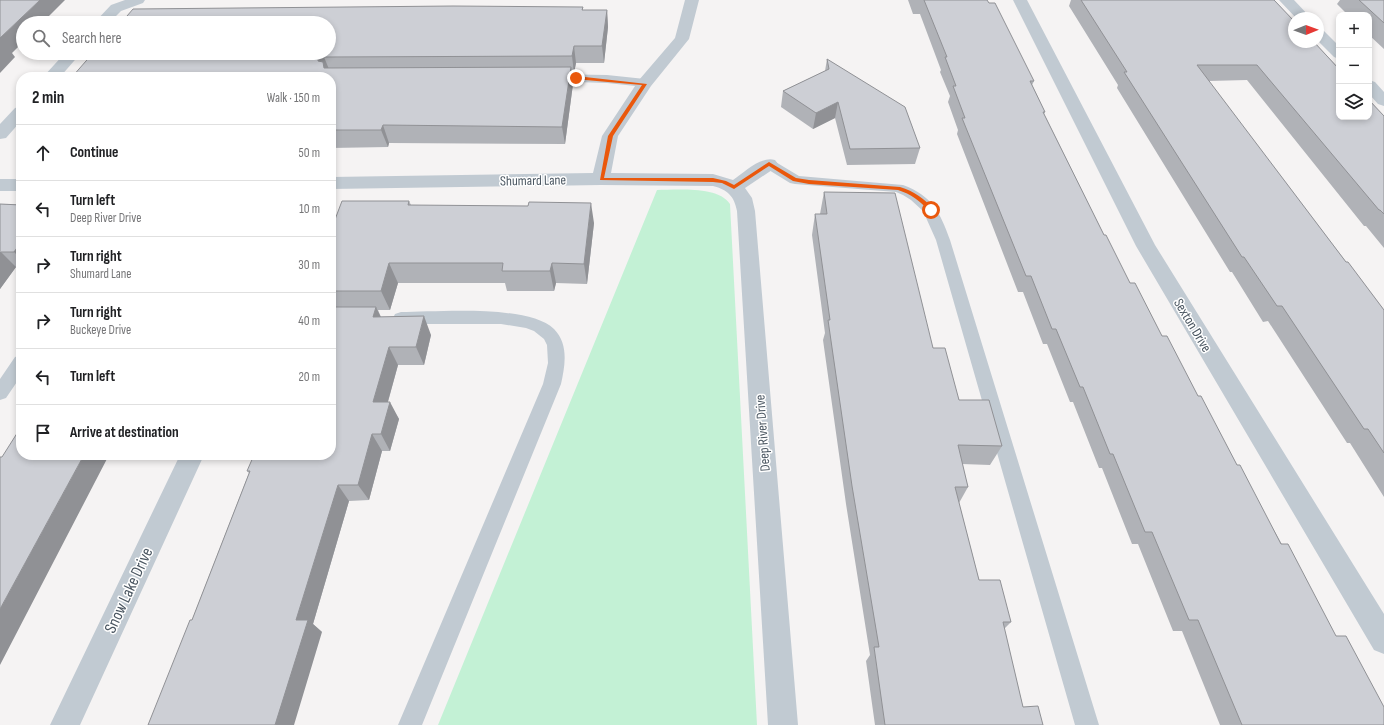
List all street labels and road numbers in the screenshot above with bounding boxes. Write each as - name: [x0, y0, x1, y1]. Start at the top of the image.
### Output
- street label: Shumard Lane: [500, 171, 566, 190]
- street label: Sexton Drive: [1170, 295, 1215, 355]
- street label: Deep River Drive: [751, 394, 774, 472]
- street label: Snow Lake Drive: [100, 544, 157, 636]

